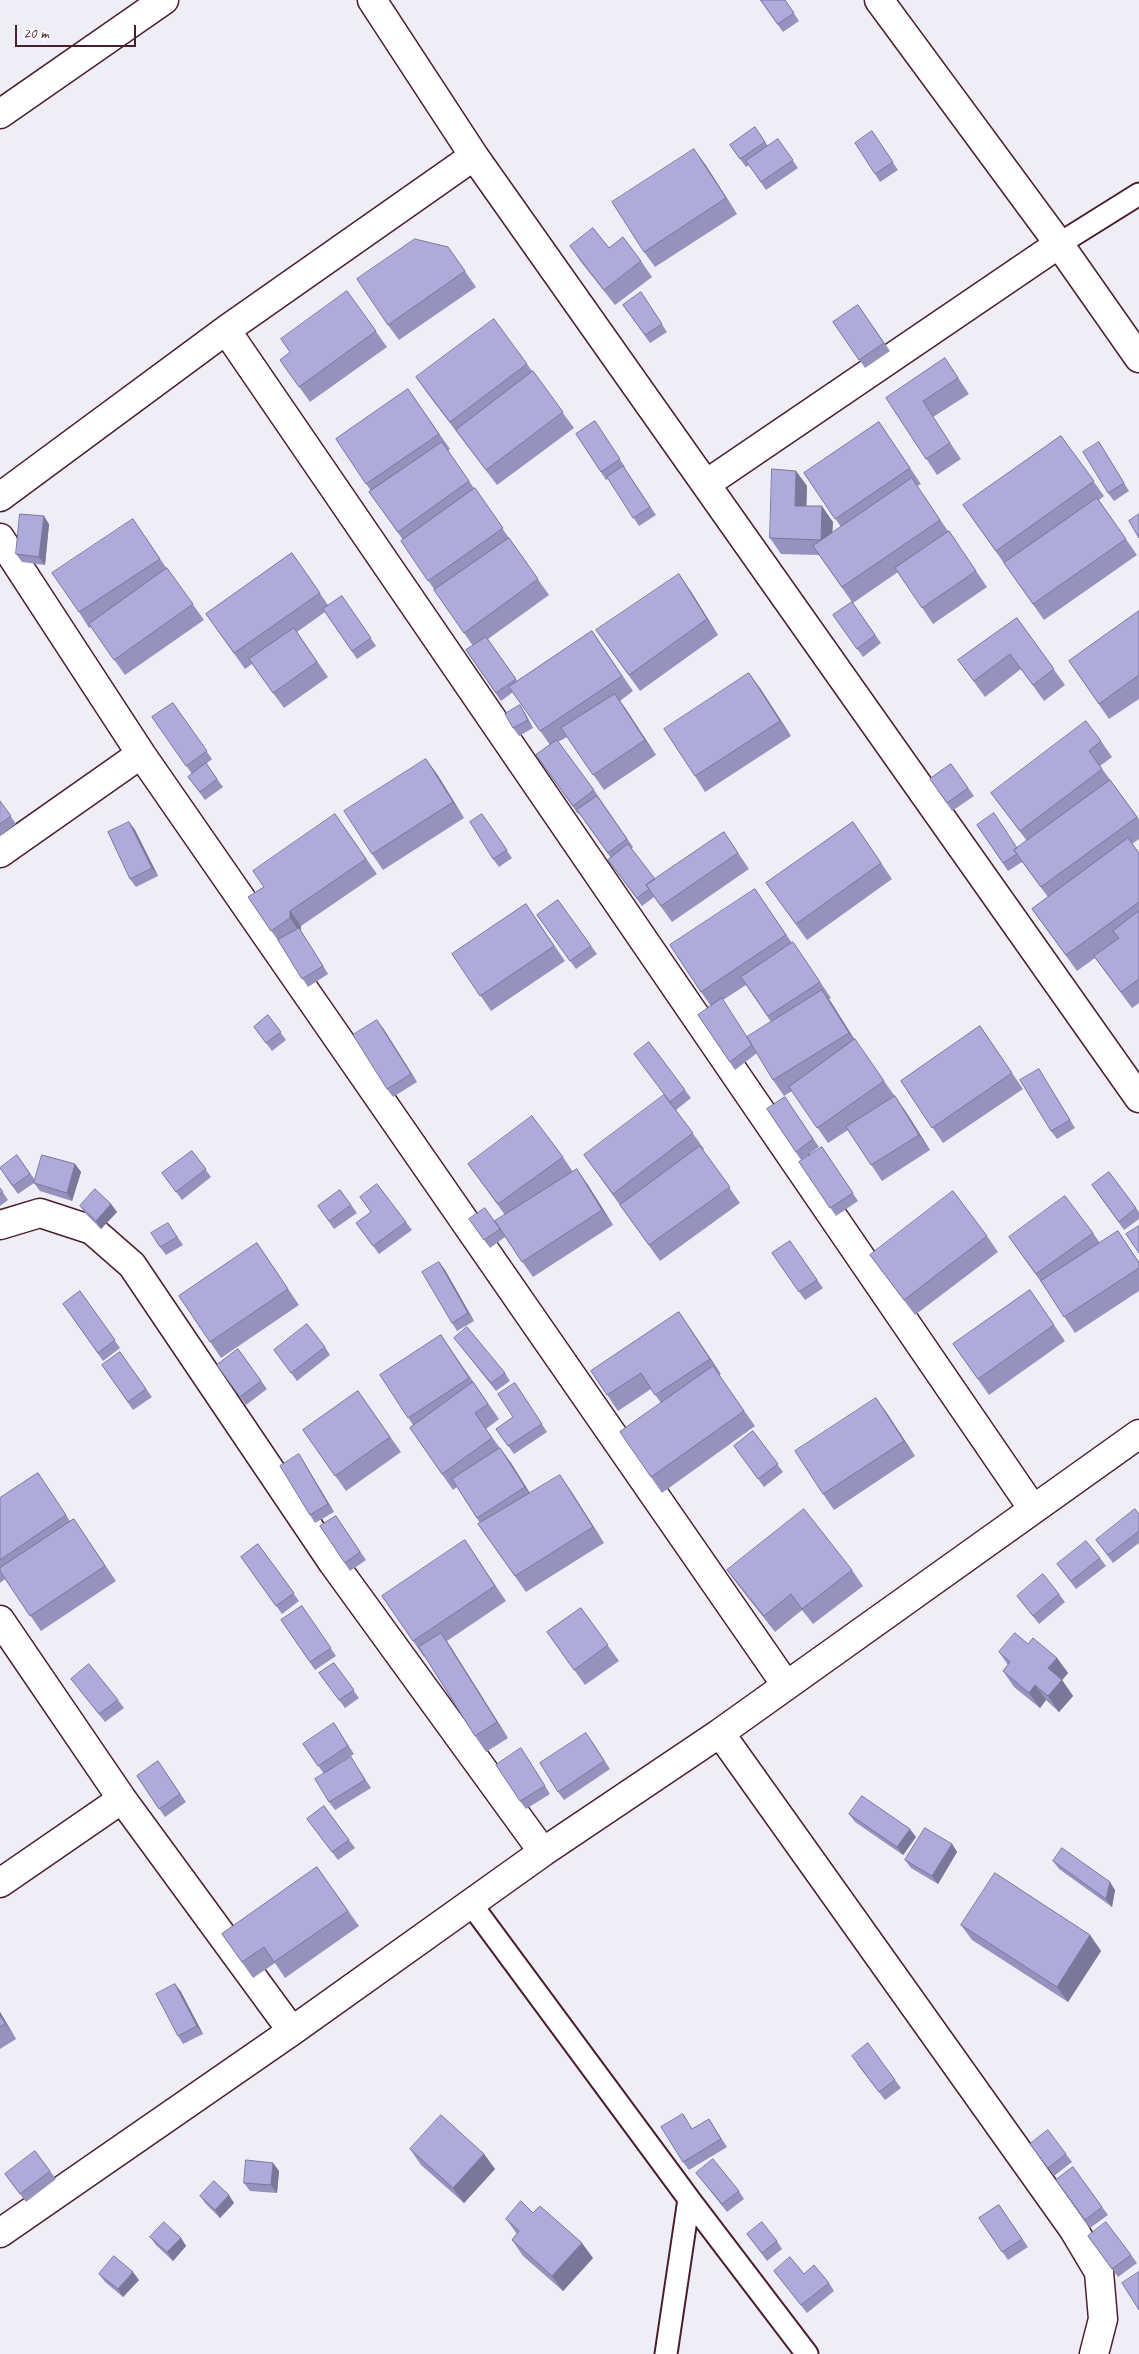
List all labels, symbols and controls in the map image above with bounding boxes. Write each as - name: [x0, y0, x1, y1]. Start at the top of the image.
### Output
- scale bar: [18, 15, 139, 47]
- text: 20 m: [23, 24, 49, 43]

